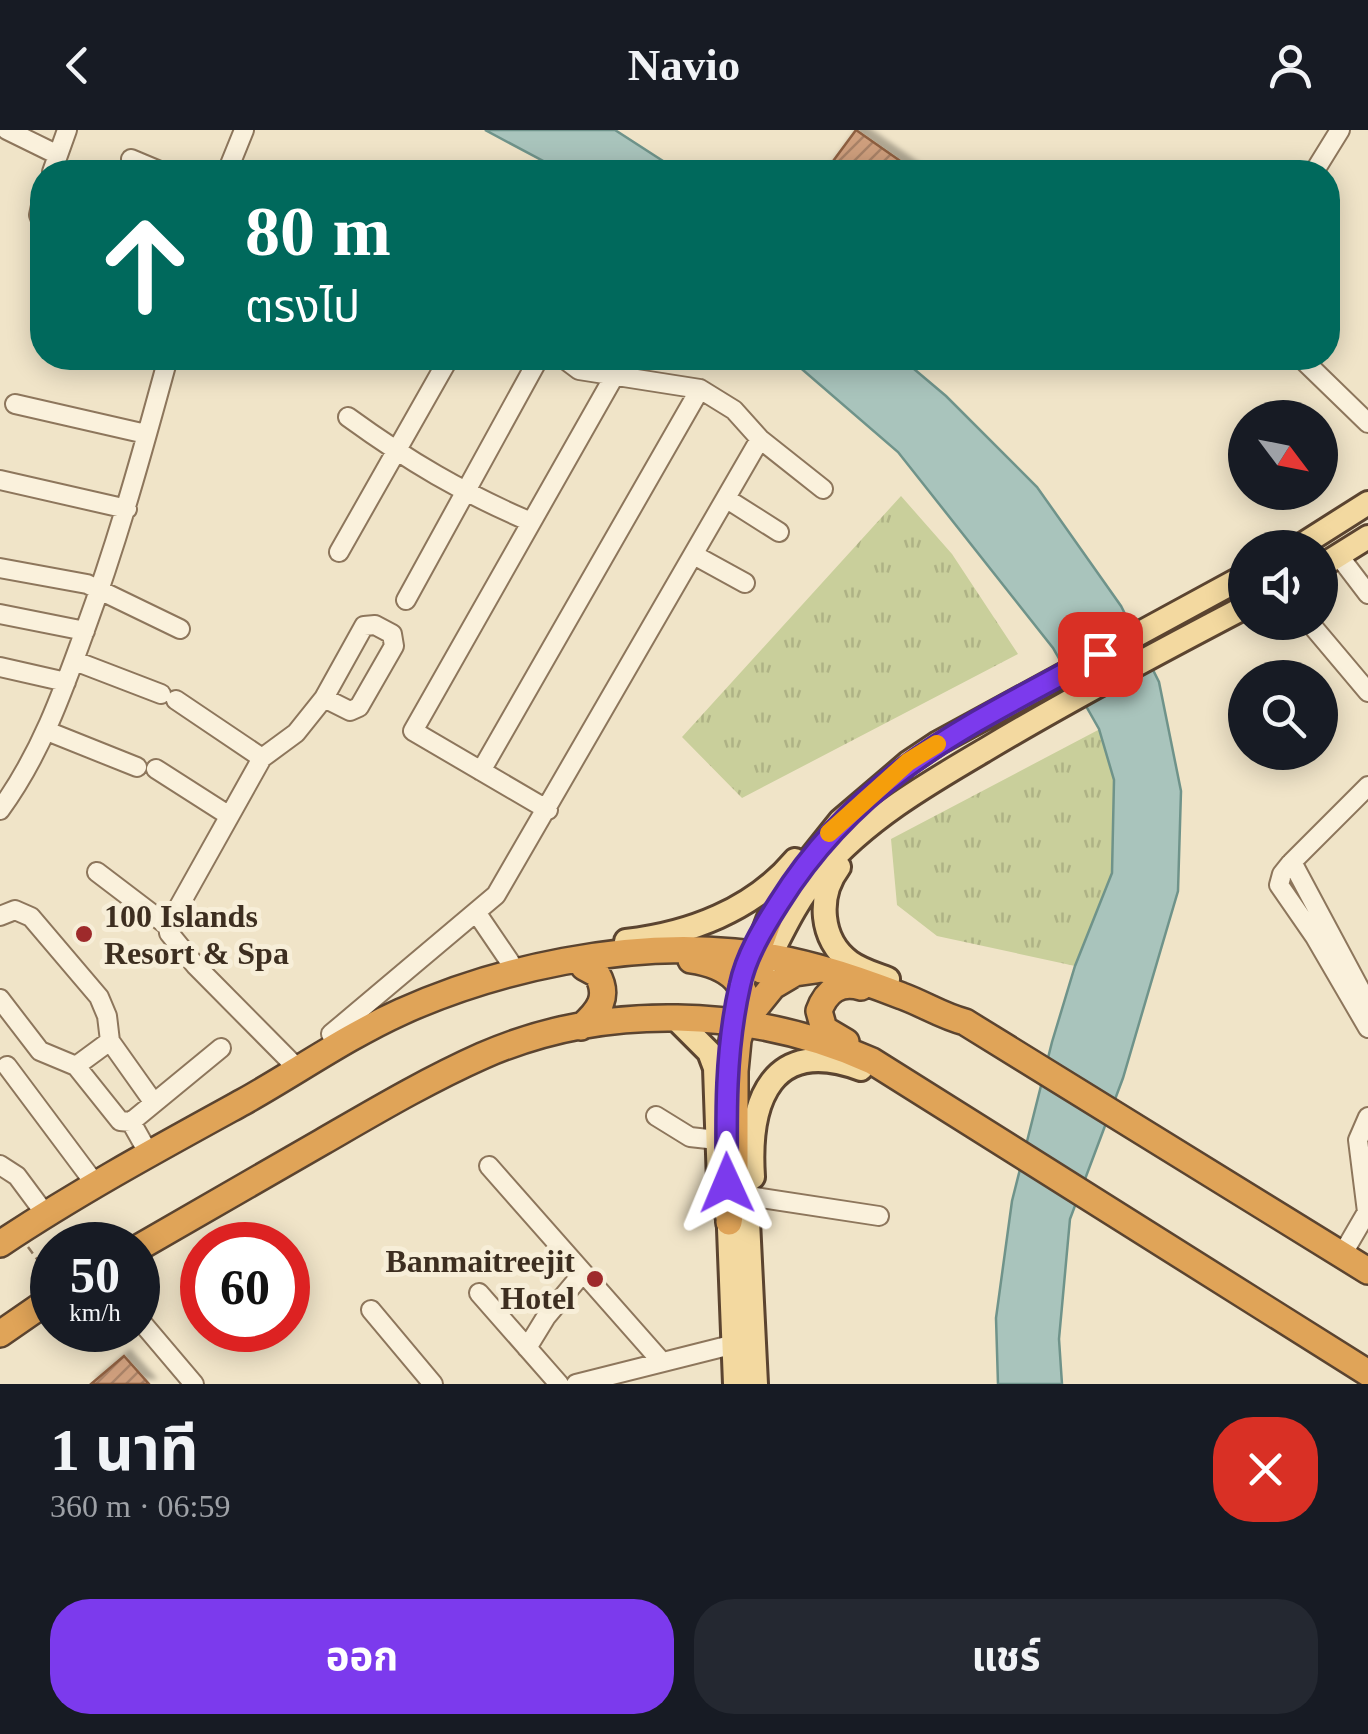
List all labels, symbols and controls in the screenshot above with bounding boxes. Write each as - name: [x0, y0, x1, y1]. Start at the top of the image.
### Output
- icon: back: [50, 38, 105, 93]
- icon: person: [1263, 38, 1318, 93]
- text: Navio: [628, 40, 740, 90]
- text: 80 m: [245, 193, 391, 270]
- icon: ahead: [80, 200, 210, 330]
- text: ตรงไป: [245, 282, 360, 332]
- north arrow: [1228, 400, 1338, 510]
- map controls: [1228, 400, 1338, 770]
- button: sound: [1228, 530, 1338, 640]
- pin: [1058, 612, 1143, 697]
- icon: arrive: [1073, 627, 1128, 682]
- button: search: [1228, 660, 1338, 770]
- place label: 100 Islands Resort & Spa: [104, 898, 289, 971]
- marker: 100 Islands Resort & Spa: [73, 923, 95, 945]
- position arrow: [675, 1131, 779, 1235]
- speed limit sign: 60: [180, 1222, 310, 1352]
- place label: Banmaitreejit Hotel: [385, 1243, 575, 1316]
- text: 50: [70, 1247, 120, 1303]
- marker: Banmaitreejit Hotel: [584, 1268, 606, 1290]
- text: km/h: [69, 1299, 121, 1326]
- text: 1 นาที: [50, 1417, 199, 1483]
- button: close: [1213, 1417, 1318, 1522]
- text: 360 m · 06:59: [50, 1488, 230, 1524]
- button: ออก: [50, 1599, 674, 1714]
- button: แชร์: [694, 1599, 1318, 1714]

